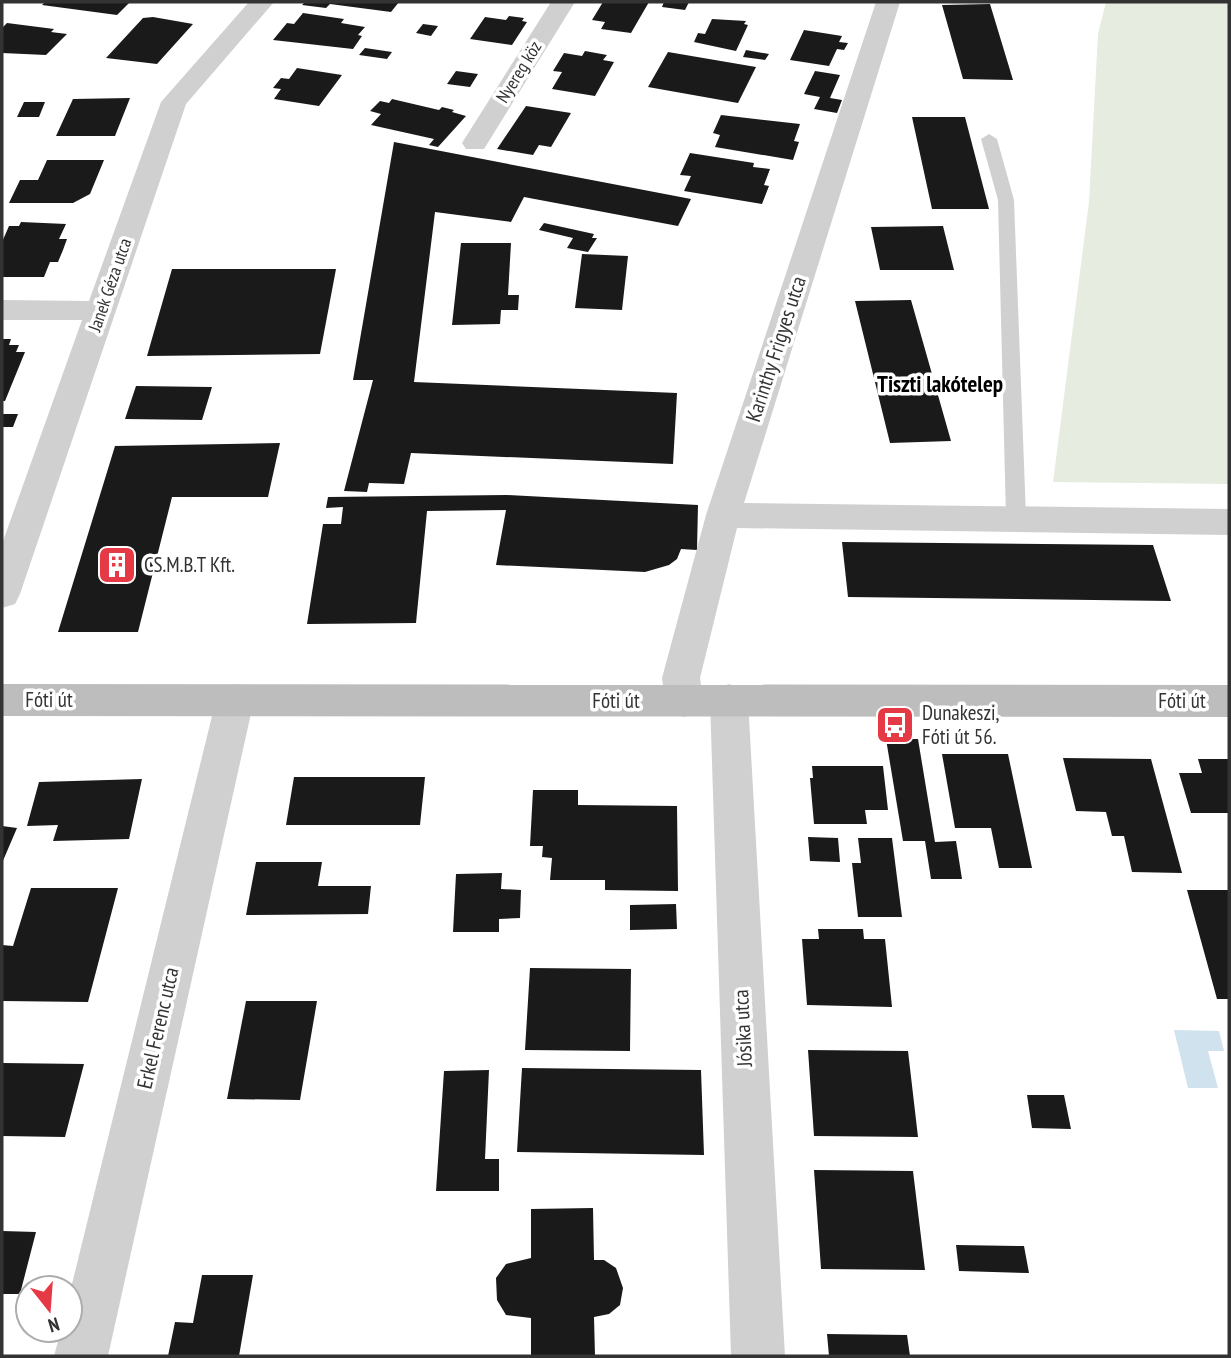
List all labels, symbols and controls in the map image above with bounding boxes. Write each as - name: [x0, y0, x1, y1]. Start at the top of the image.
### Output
- street label: Nyereg köz: [491, 37, 546, 107]
- street label: Janek Géza utca: [83, 235, 136, 335]
- street label: Karinthy Frigyes utca: [739, 273, 812, 425]
- district label: Tiszti lakótelep: [877, 369, 1003, 398]
- building icon: CS.M.B.T Kft.: [96, 544, 138, 586]
- place label: CS.M.B.T Kft.: [144, 551, 235, 578]
- street label: Fóti út: [25, 686, 73, 713]
- street label: Fóti út: [592, 687, 640, 714]
- street label: Fóti út: [1158, 687, 1206, 714]
- place label: Dunakeszi, Fóti út 56.: [922, 699, 1000, 750]
- bus stop icon: Dunakeszi, Fóti út 56.: [874, 704, 916, 746]
- street label: Erkel Ferenc utca: [130, 965, 185, 1091]
- street label: Jósika utca: [727, 989, 758, 1068]
- north arrow: [14, 1274, 84, 1344]
- text: N: [46, 1312, 62, 1338]

